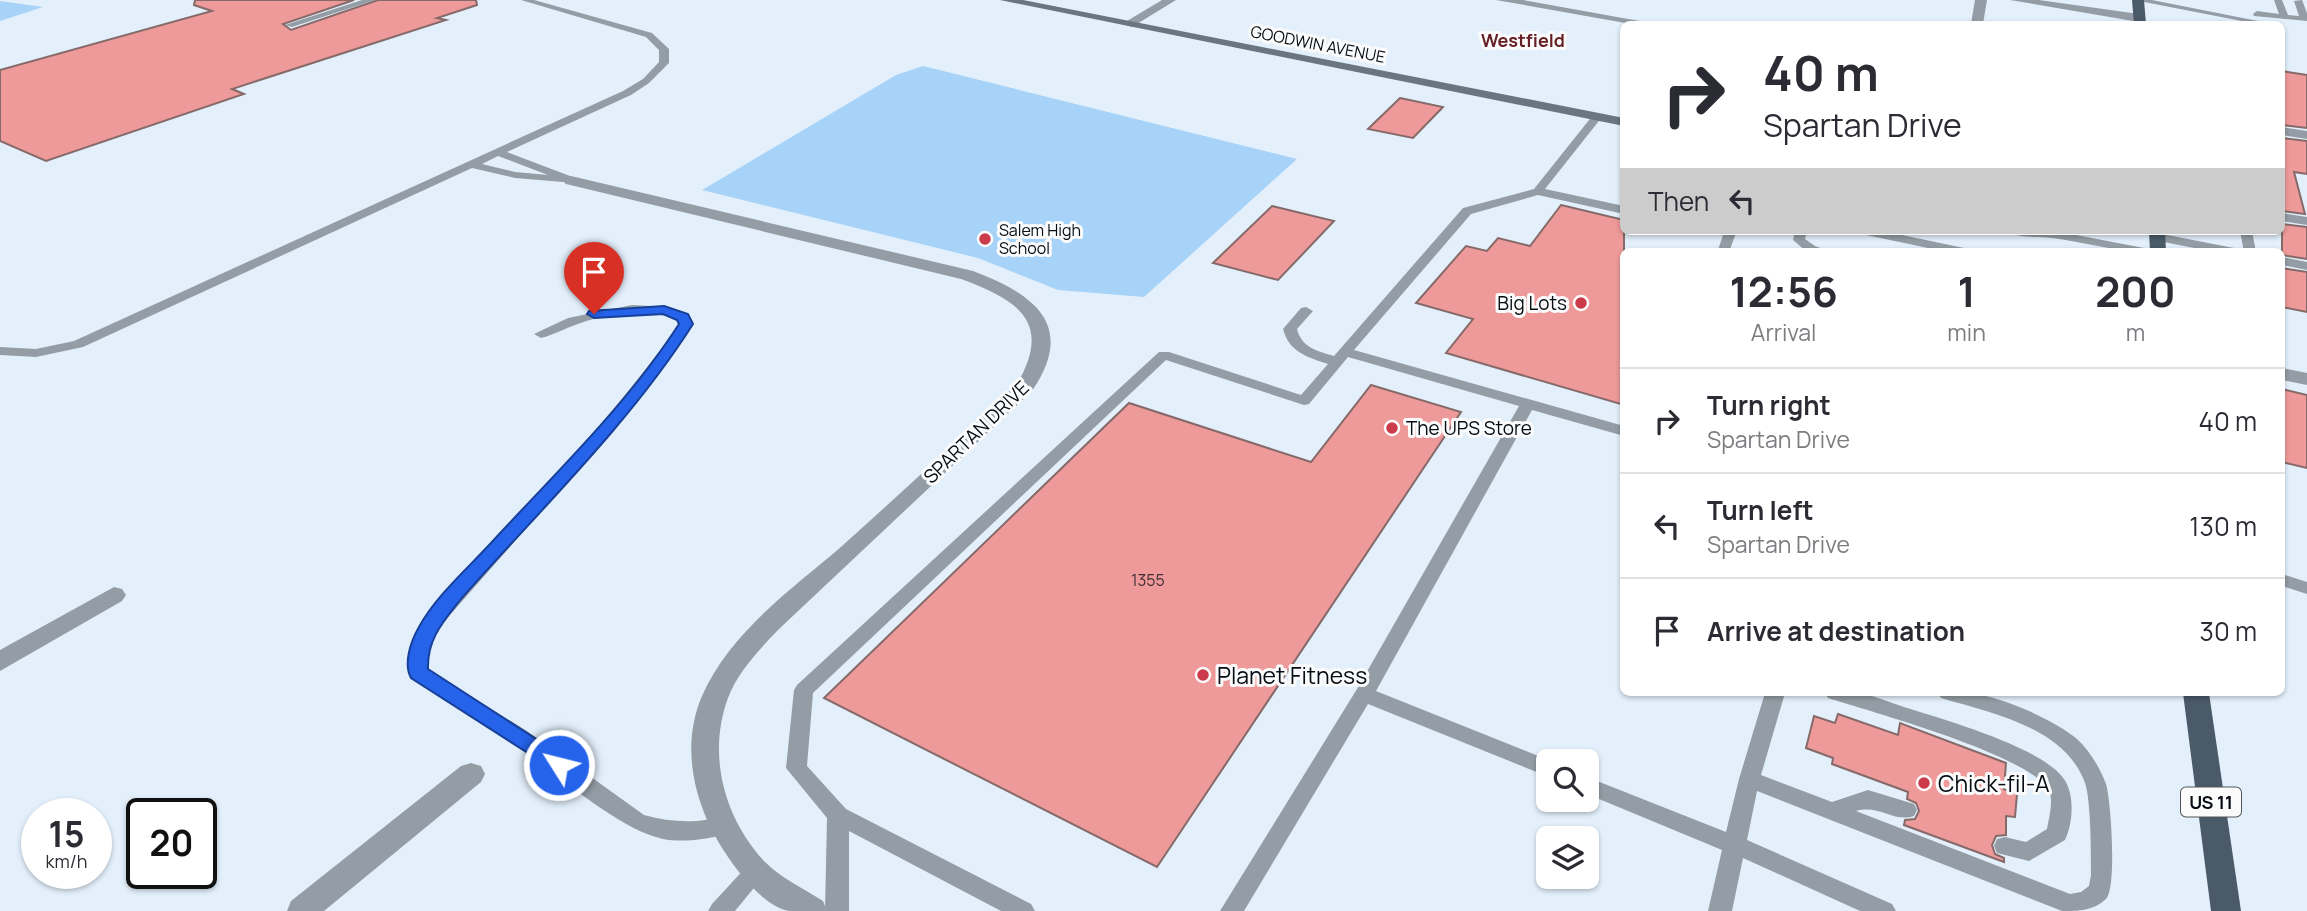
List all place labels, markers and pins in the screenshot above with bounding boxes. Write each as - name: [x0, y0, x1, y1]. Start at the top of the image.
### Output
- place label: Salem High School: [999, 219, 1081, 259]
- marker: Salem High School: [977, 231, 993, 247]
- pin: [564, 242, 624, 314]
- place label: Big Lots: [1497, 290, 1567, 316]
- marker: Big Lots: [1573, 295, 1589, 311]
- place label: The UPS Store: [1406, 415, 1532, 441]
- marker: The UPS Store: [1384, 420, 1400, 436]
- place label: Planet Fitness: [1217, 659, 1367, 691]
- marker: Planet Fitness: [1195, 667, 1211, 683]
- place label: Chick-fil-A: [1938, 767, 2050, 799]
- marker: Chick-fil-A: [1916, 775, 1932, 791]

